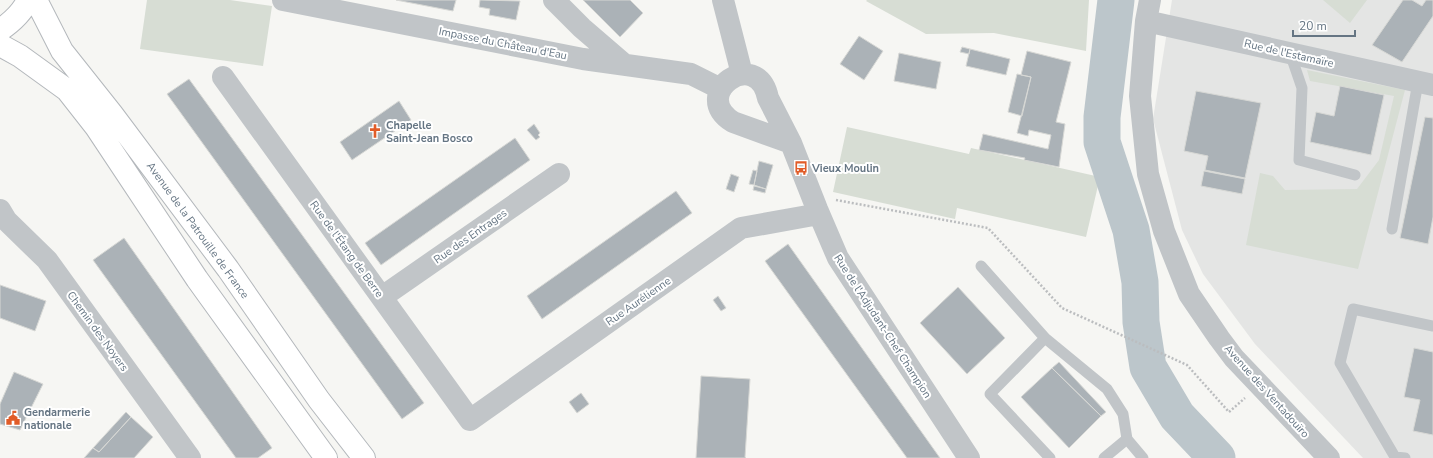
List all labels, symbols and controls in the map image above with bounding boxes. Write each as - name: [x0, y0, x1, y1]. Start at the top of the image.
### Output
- scale bar: [1293, 12, 1355, 38]
- text: 20 m: [1299, 18, 1327, 34]
- street label: Impasse du Château d'Eau: [438, 24, 568, 63]
- street label: Rue de l'Estamaïre: [1243, 36, 1335, 71]
- place label: Chapelle Saint-Jean Bosco: [386, 118, 473, 146]
- church icon: Chapelle Saint-Jean Bosco: [367, 123, 383, 139]
- street label: Avenue de la Patrouille de France: [143, 159, 252, 302]
- bus stop icon: Vieux Moulin: [793, 160, 809, 176]
- place label: Vieux Moulin: [811, 161, 879, 176]
- street label: Rue de l'Étang de Berre: [306, 197, 388, 301]
- street label: Rue des Entrages: [431, 205, 510, 267]
- street label: Rue de l'Adjudant-Chef Champion: [830, 251, 935, 401]
- street label: Rue Aurélienne: [603, 273, 674, 329]
- street label: Chemin des Noyers: [63, 288, 132, 374]
- street label: Avenue des Ventadouïro: [1221, 342, 1313, 441]
- place label: Gendarmerie nationale: [24, 405, 90, 433]
- public building icon: Gendarmerie nationale: [5, 410, 21, 426]

